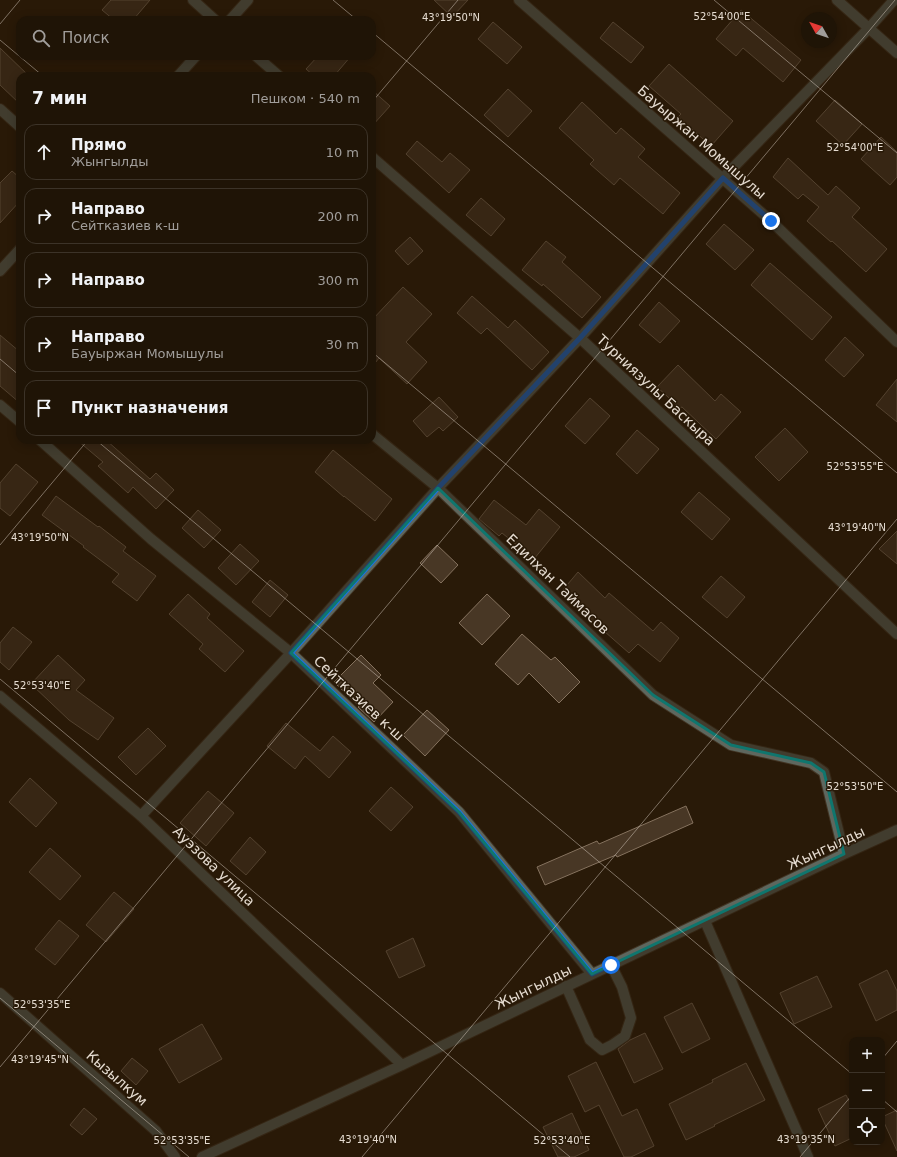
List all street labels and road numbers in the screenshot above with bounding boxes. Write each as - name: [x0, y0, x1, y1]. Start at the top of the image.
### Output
- street label: Бауыржан Момышулы: [635, 82, 769, 202]
- street label: Турниязулы Баскыра: [593, 330, 718, 449]
- street label: Едилхан Таймасов: [503, 531, 613, 637]
- street label: Сейтказиев к-ш: [311, 652, 407, 744]
- street label: Ауэзова улица: [170, 823, 258, 909]
- street label: Жынгылды: [785, 823, 867, 873]
- street label: Жынгылды: [492, 962, 574, 1012]
- street label: Кызылкум: [83, 1047, 151, 1109]

